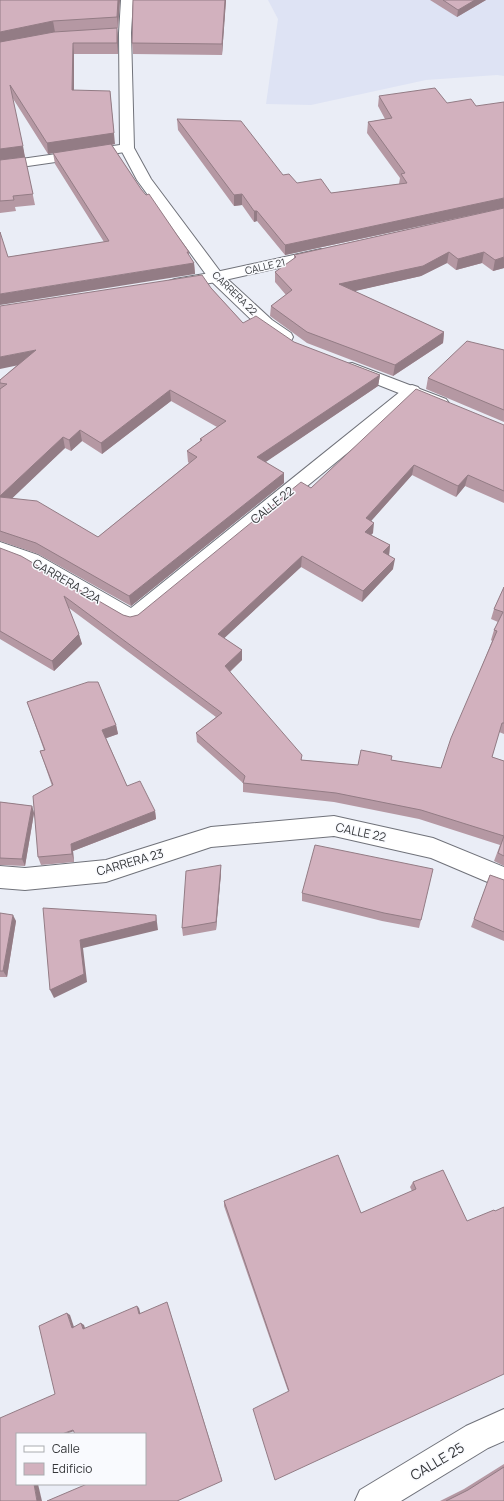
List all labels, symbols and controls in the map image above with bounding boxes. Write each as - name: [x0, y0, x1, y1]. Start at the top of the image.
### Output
- street label: CALLE 21: [244, 255, 286, 277]
- street label: CARRERA 22: [209, 268, 261, 318]
- street label: CALLE 22: [247, 482, 297, 528]
- street label: CARRERA 22A: [30, 555, 105, 608]
- street label: CALLE 22: [334, 818, 388, 846]
- street label: CARRERA 23: [95, 844, 165, 880]
- legend: [16, 1433, 146, 1485]
- street label: CALLE 25: [406, 1437, 468, 1485]
- text: Calle: [52, 1440, 80, 1457]
- text: Edificio: [52, 1460, 92, 1477]

